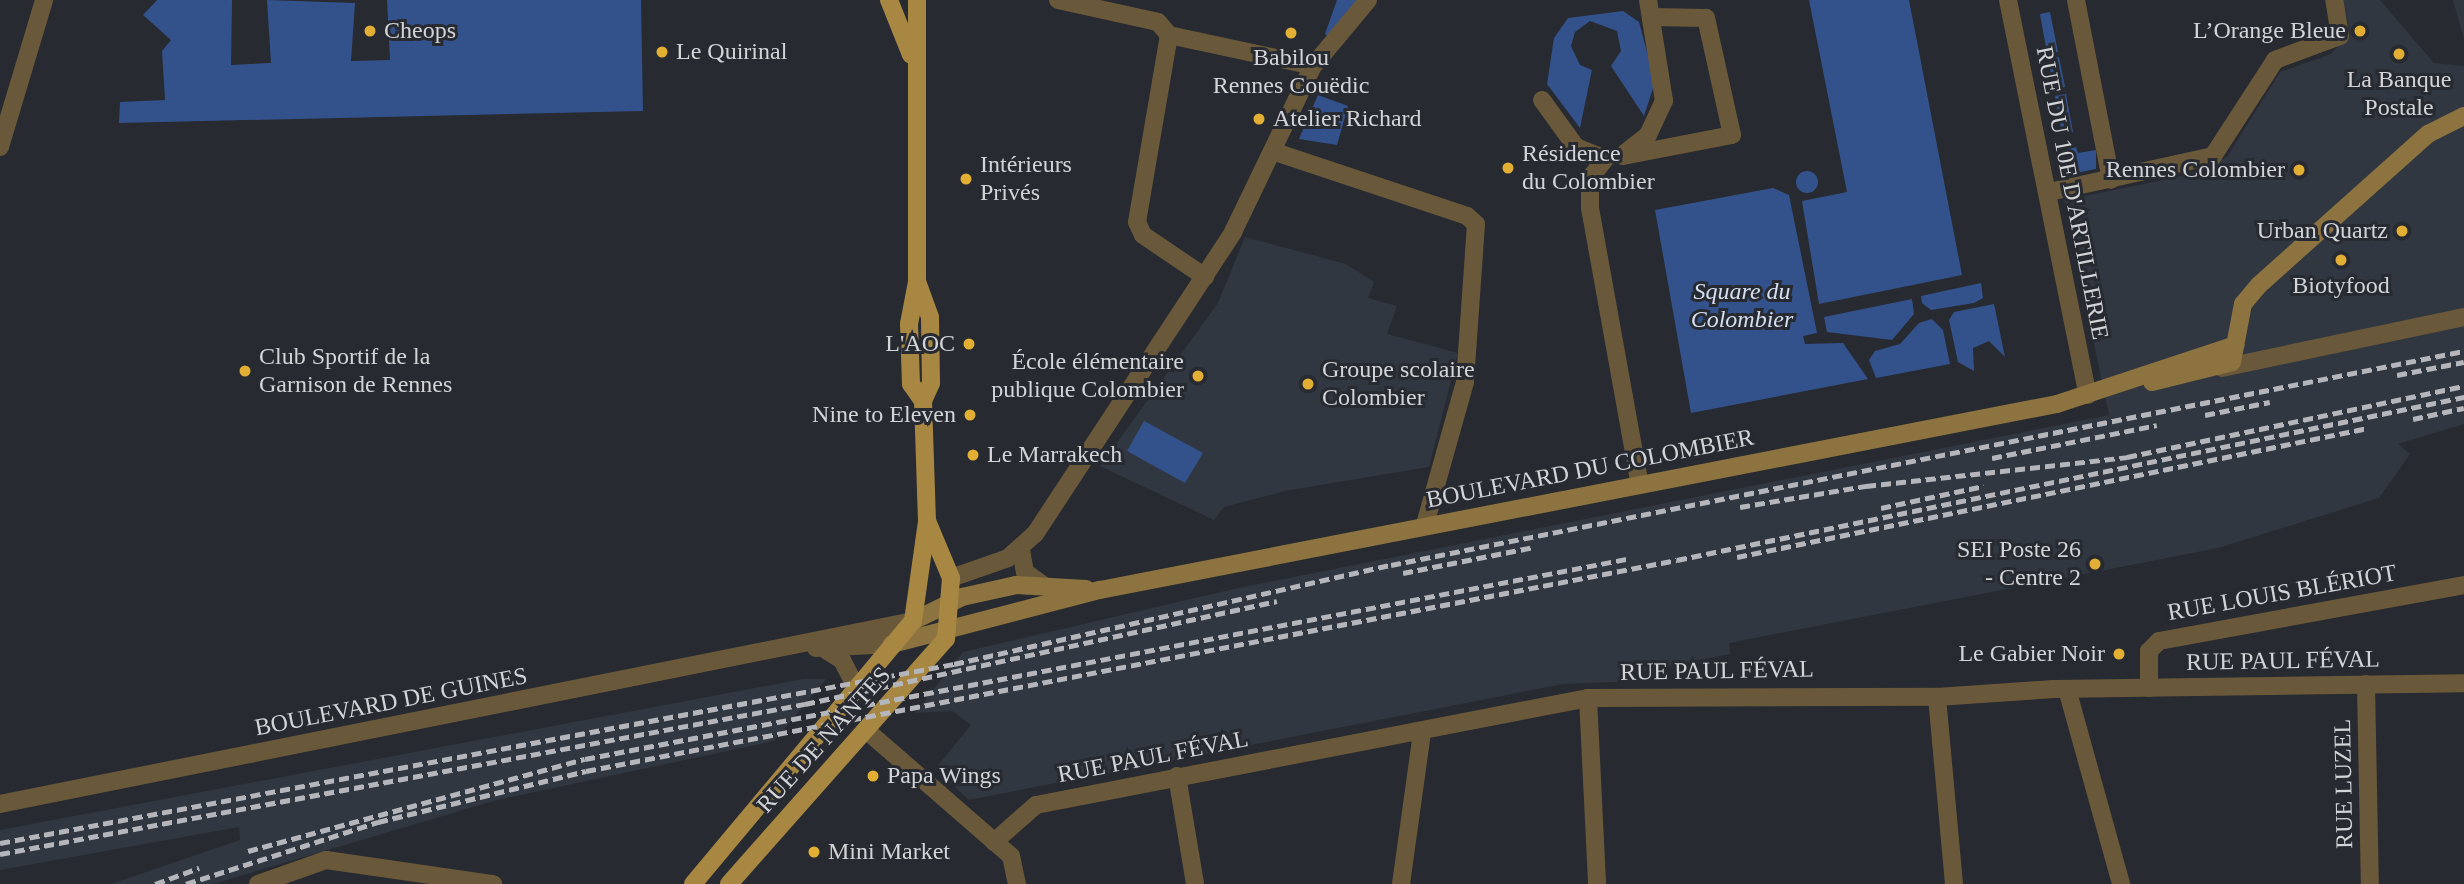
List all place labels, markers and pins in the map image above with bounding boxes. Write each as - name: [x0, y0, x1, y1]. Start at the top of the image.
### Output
- place label: Cheops: [384, 17, 456, 45]
- place label: L’Orange Bleue: [2193, 17, 2346, 45]
- marker: Cheops: [362, 23, 378, 39]
- marker: L’Orange Bleue: [2352, 23, 2368, 39]
- marker: Babilou Rennes Couëdic: [1283, 25, 1299, 41]
- place label: Le Quirinal: [676, 38, 787, 66]
- marker: Le Quirinal: [654, 44, 670, 60]
- place label: Babilou Rennes Couëdic: [1213, 44, 1369, 100]
- marker: La Banque Postale: [2391, 46, 2407, 62]
- place label: La Banque Postale: [2347, 66, 2451, 122]
- place label: Atelier Richard: [1273, 105, 1422, 133]
- marker: Atelier Richard: [1251, 111, 1267, 127]
- place label: Résidence du Colombier: [1522, 140, 1655, 196]
- place label: Intérieurs Privés: [980, 151, 1072, 207]
- place label: Rennes Colombier: [2106, 156, 2285, 184]
- marker: Résidence du Colombier: [1500, 160, 1516, 176]
- marker: Rennes Colombier: [2291, 162, 2307, 178]
- marker: Intérieurs Privés: [958, 171, 974, 187]
- place label: Urban Quartz: [2257, 217, 2388, 245]
- marker: Urban Quartz: [2394, 223, 2410, 239]
- marker: Biotyfood: [2333, 252, 2349, 268]
- place label: Biotyfood: [2292, 272, 2390, 300]
- place label: L'AOC: [885, 330, 955, 358]
- marker: L'AOC: [961, 336, 977, 352]
- place label: Club Sportif de la Garnison de Rennes: [259, 343, 452, 399]
- place label: École élémentaire publique Colombier: [991, 348, 1184, 404]
- place label: Groupe scolaire Colombier: [1322, 356, 1475, 412]
- marker: Club Sportif de la Garnison de Rennes: [237, 363, 253, 379]
- marker: École élémentaire publique Colombier: [1190, 368, 1206, 384]
- marker: Groupe scolaire Colombier: [1300, 376, 1316, 392]
- place label: Nine to Eleven: [812, 401, 956, 429]
- marker: Nine to Eleven: [962, 407, 978, 423]
- place label: Le Marrakech: [987, 441, 1122, 469]
- marker: Le Marrakech: [965, 447, 981, 463]
- place label: SEI Poste 26 - Centre 2: [1957, 536, 2081, 592]
- marker: SEI Poste 26 - Centre 2: [2087, 556, 2103, 572]
- place label: Le Gabier Noir: [1958, 640, 2105, 668]
- marker: Le Gabier Noir: [2111, 646, 2127, 662]
- place label: Papa Wings: [887, 762, 1001, 790]
- marker: Papa Wings: [865, 768, 881, 784]
- place label: Mini Market: [828, 838, 950, 866]
- marker: Mini Market: [806, 844, 822, 860]

